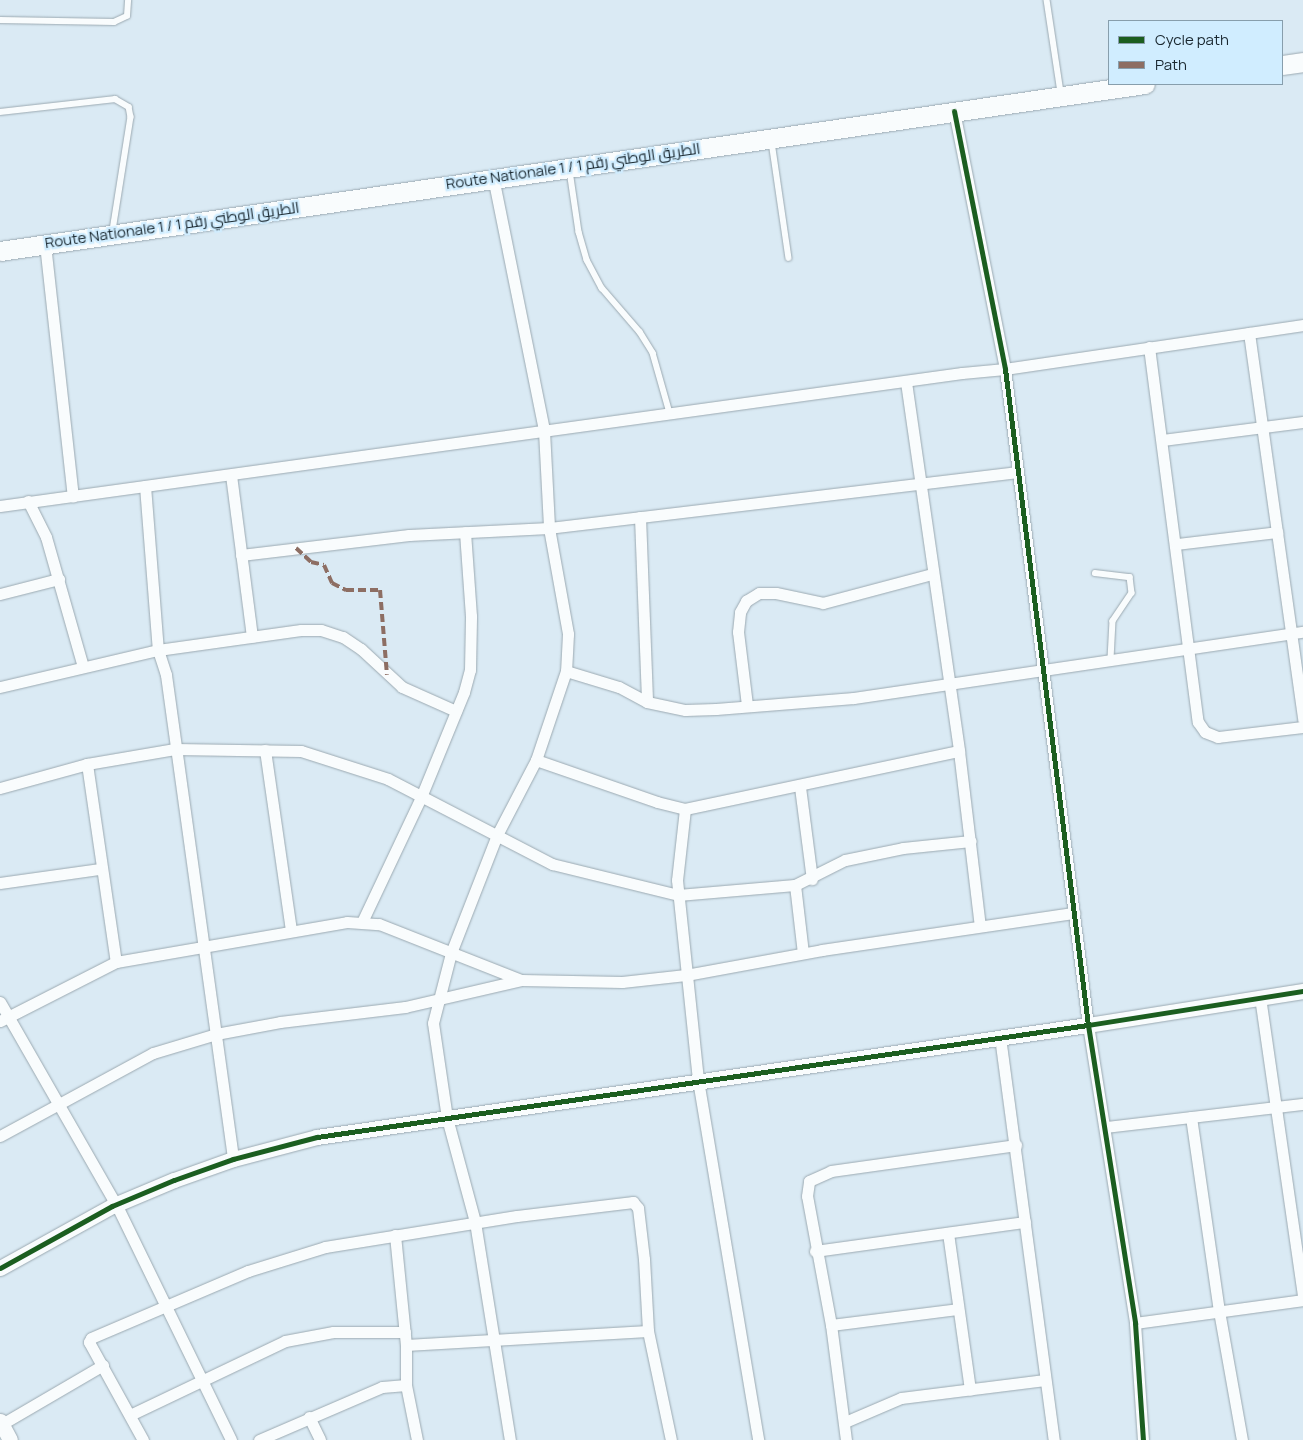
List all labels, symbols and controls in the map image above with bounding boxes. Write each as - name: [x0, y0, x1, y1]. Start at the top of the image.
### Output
- legend: [1108, 20, 1283, 85]
- text: Cycle path: [1155, 29, 1229, 50]
- text: Path: [1155, 54, 1187, 75]
- street label: Route Nationale 1 / الطريق الوطني رقم 1: [445, 139, 701, 193]
- street label: Route Nationale 1 / الطريق الوطني رقم 1: [44, 198, 300, 252]

